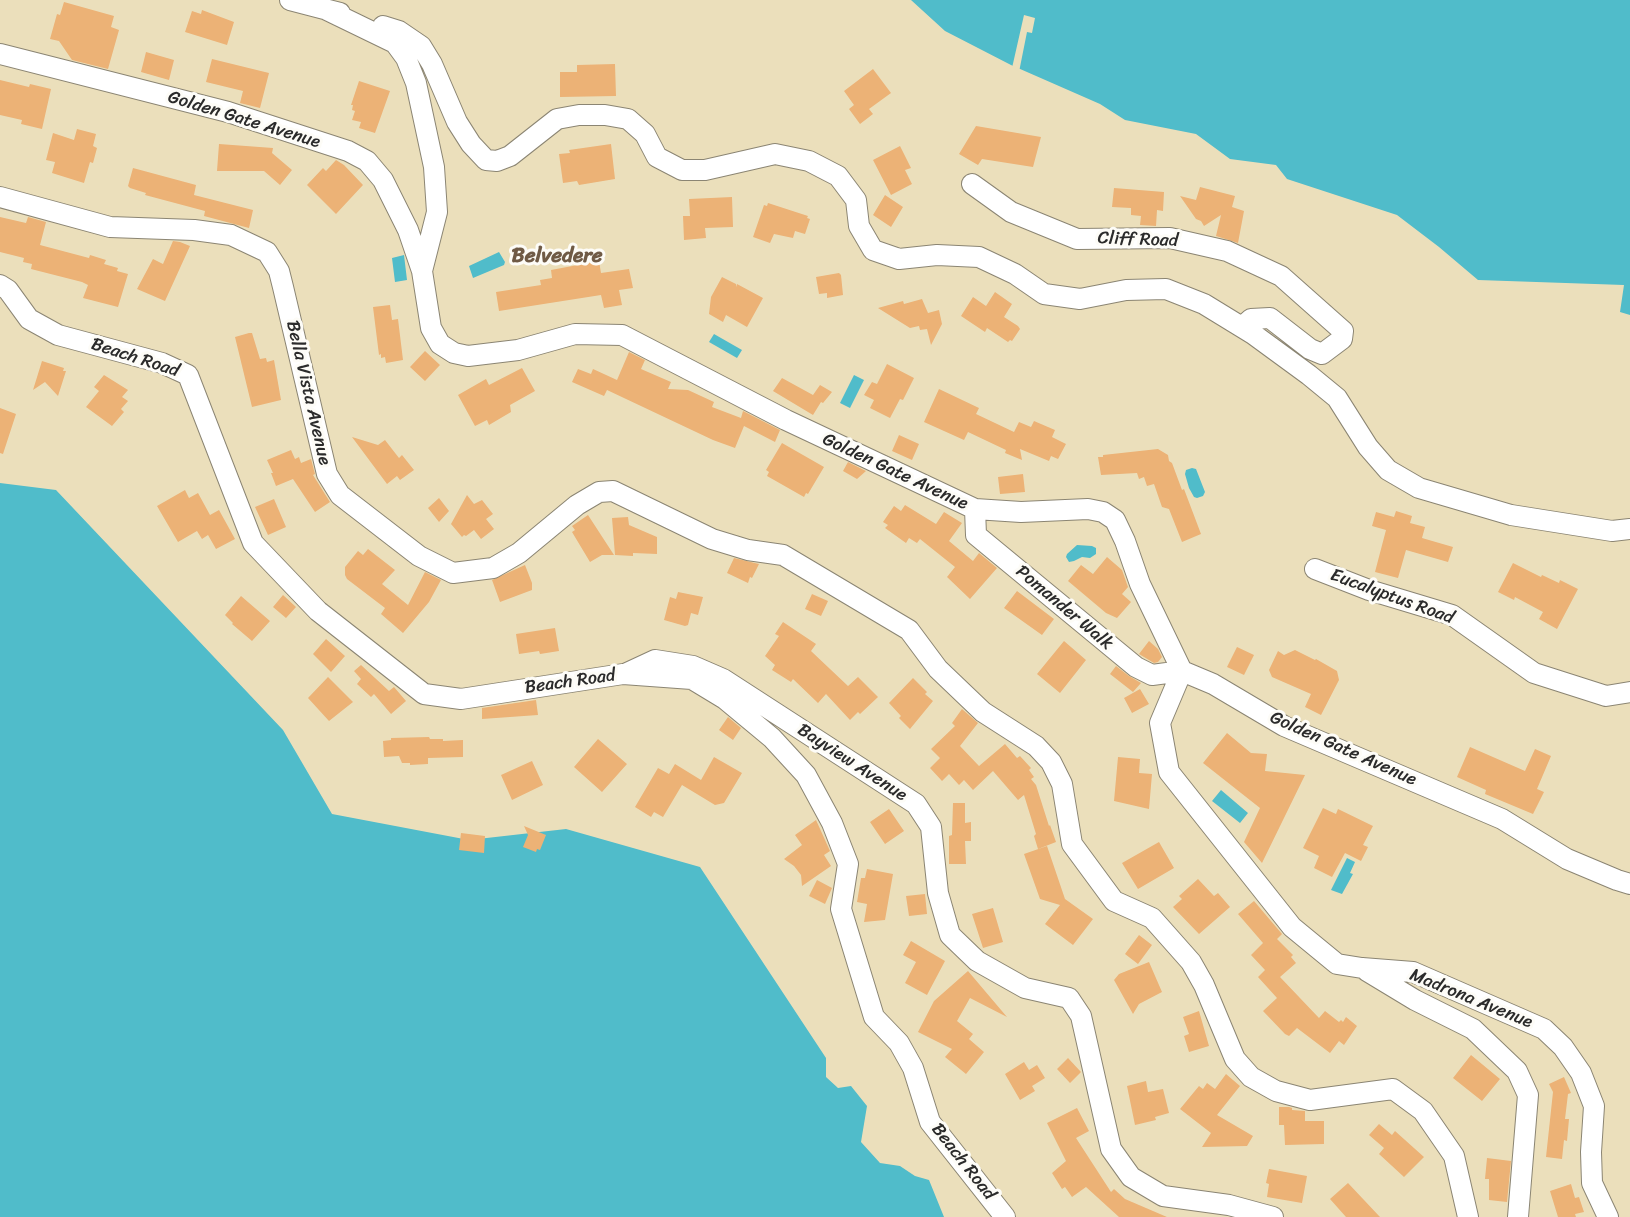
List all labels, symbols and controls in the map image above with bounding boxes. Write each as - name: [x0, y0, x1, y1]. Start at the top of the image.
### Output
- street label: Golden Gate Avenue: [165, 87, 323, 153]
- street label: Cliff Road: [1097, 228, 1179, 252]
- district label: Belvedere: [511, 244, 603, 270]
- street label: Bella Vista Avenue: [281, 319, 335, 467]
- street label: Beach Road: [88, 334, 182, 382]
- street label: Golden Gate Avenue: [819, 429, 971, 515]
- street label: Pomander Walk: [1011, 561, 1117, 655]
- street label: Eucalyptus Road: [1327, 565, 1457, 629]
- street label: Beach Road: [523, 665, 617, 699]
- street label: Golden Gate Avenue: [1266, 707, 1420, 791]
- street label: Bayview Avenue: [793, 720, 911, 806]
- street label: Madrona Avenue: [1406, 965, 1536, 1033]
- street label: Beach Road: [926, 1119, 1000, 1205]

